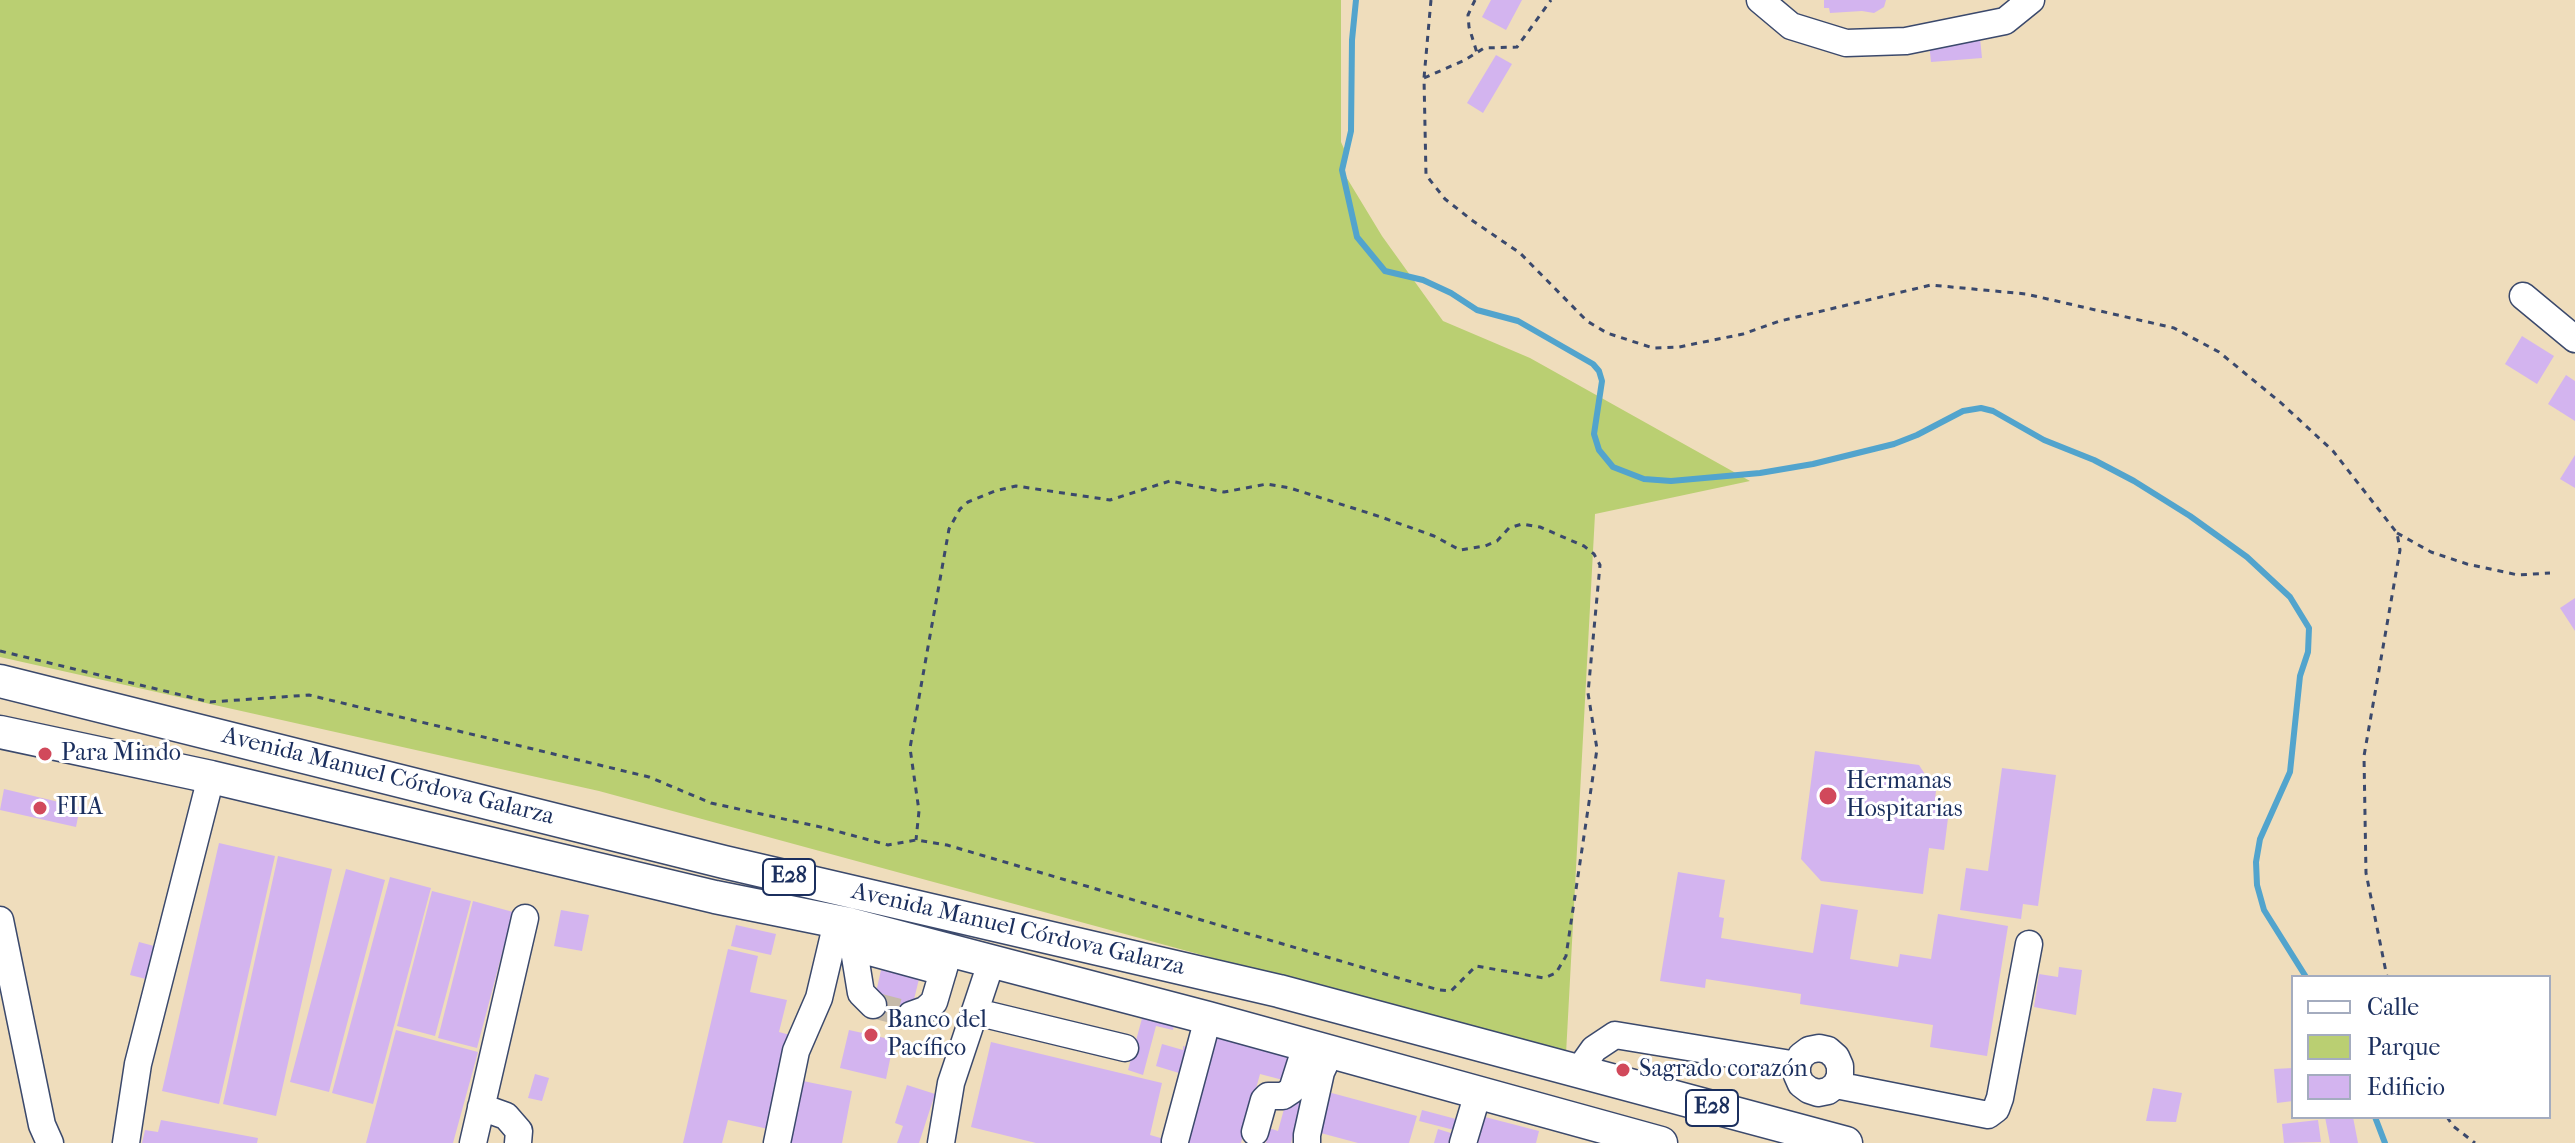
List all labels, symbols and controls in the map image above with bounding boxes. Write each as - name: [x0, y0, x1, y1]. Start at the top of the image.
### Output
- street label: Avenida Manuel Córdova Galarza: [219, 722, 557, 832]
- place label: Para Mindo: [61, 740, 181, 768]
- marker: Para Mindo: [36, 745, 54, 763]
- place label: Hermanas Hospitarias: [1846, 768, 1962, 824]
- marker: Hermanas Hospitarias: [1817, 785, 1839, 807]
- place label: FIIA: [56, 794, 103, 822]
- marker: FIIA: [31, 799, 49, 817]
- road number: E28: [763, 859, 815, 895]
- street label: Avenida Manuel Córdova Galarza: [849, 878, 1187, 982]
- legend: [2291, 975, 2551, 1119]
- text: Calle: [2367, 993, 2419, 1021]
- place label: Banco del Pacífico: [887, 1007, 987, 1063]
- marker: Banco del Pacífico: [862, 1026, 880, 1044]
- text: Parque: [2367, 1033, 2440, 1061]
- place label: Sagrado corazón: [1639, 1056, 1808, 1084]
- marker: Sagrado corazón: [1614, 1061, 1632, 1079]
- text: Edificio: [2367, 1073, 2445, 1101]
- road number: E28: [1686, 1090, 1738, 1126]

